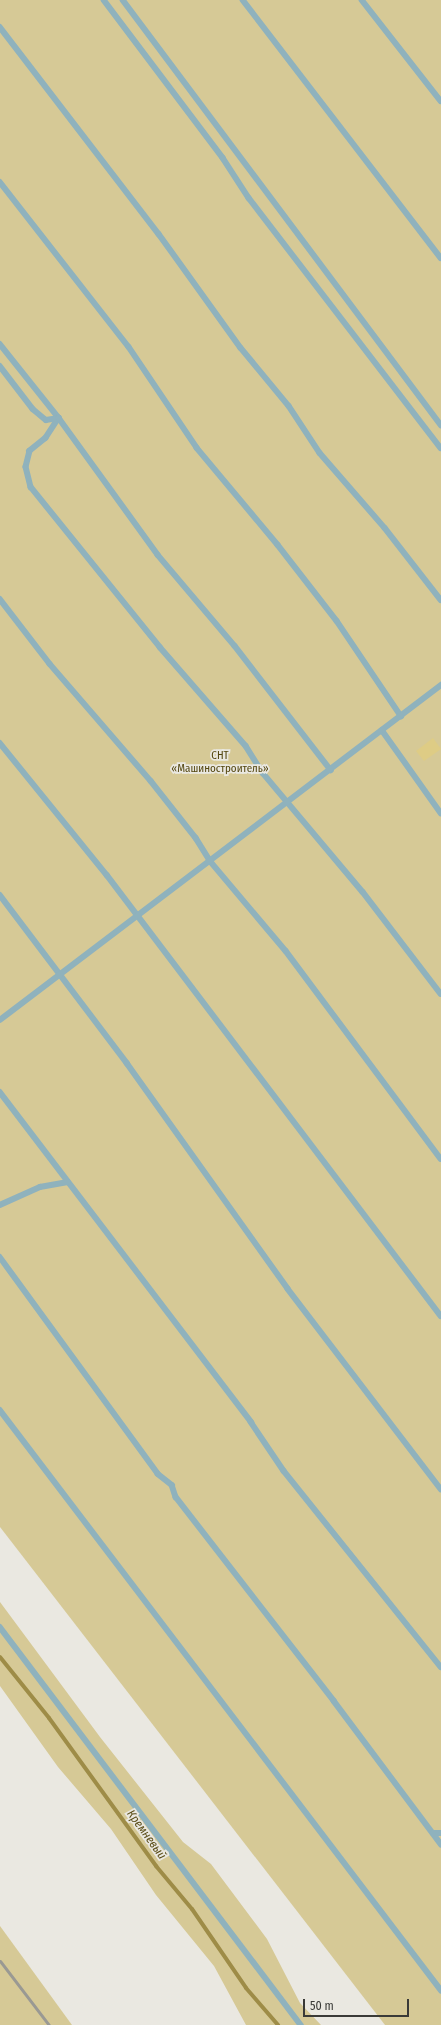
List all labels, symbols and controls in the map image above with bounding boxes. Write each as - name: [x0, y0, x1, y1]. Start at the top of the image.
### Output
- park label: СНТ «Машиностроитель»: [171, 750, 269, 776]
- water label: Кремневый: [123, 1807, 169, 1863]
- scale bar: [305, 1991, 411, 2017]
- text: 50 m: [310, 1999, 334, 2013]

